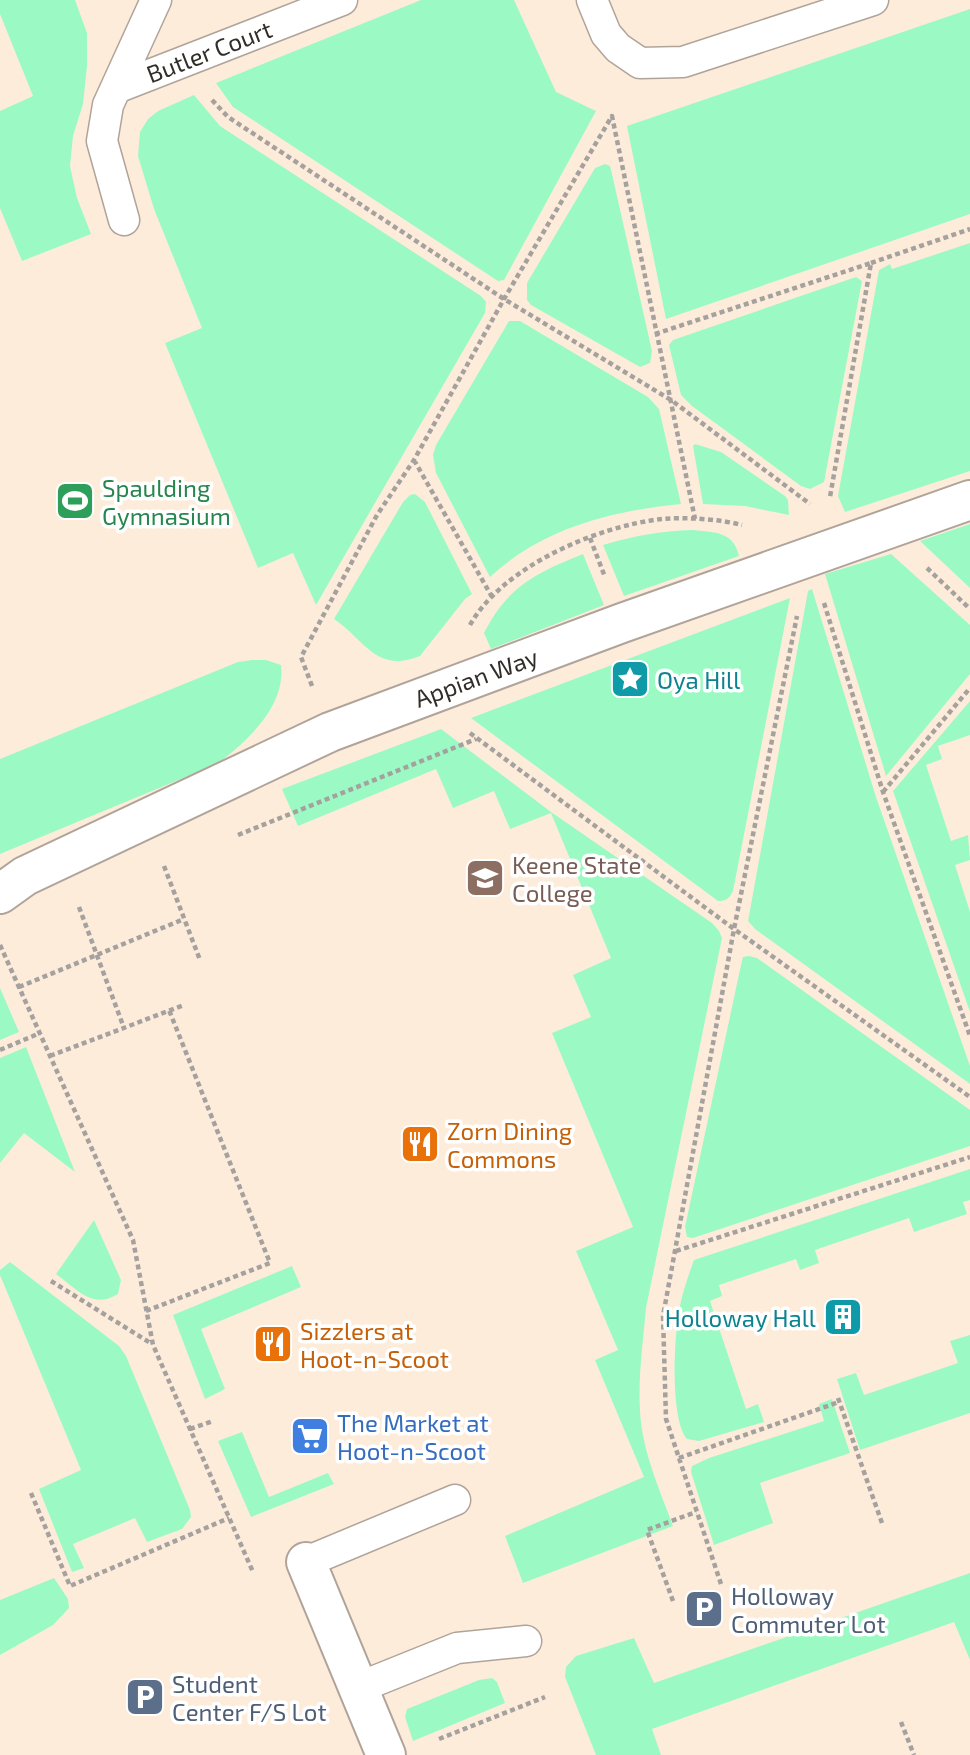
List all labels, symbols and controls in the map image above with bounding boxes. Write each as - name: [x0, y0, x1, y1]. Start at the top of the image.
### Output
- street label: Butler Court: [142, 14, 276, 88]
- place label: Spaulding Gymnasium: [102, 473, 231, 530]
- sports icon: Spaulding Gymnasium: [54, 480, 96, 522]
- street label: Appian Way: [410, 641, 542, 713]
- place icon: Oya Hill: [609, 658, 651, 700]
- place label: Oya Hill: [657, 665, 740, 694]
- place label: Keene State College: [512, 850, 642, 907]
- school or university icon: Keene State College: [464, 857, 506, 899]
- place label: Zorn Dining Commons: [447, 1116, 572, 1173]
- restaurant icon: Zorn Dining Commons: [399, 1123, 441, 1165]
- building icon: Holloway Hall: [822, 1296, 864, 1338]
- place label: Holloway Hall: [665, 1303, 816, 1332]
- place label: Sizzlers at Hoot-n-Scoot: [300, 1316, 449, 1373]
- restaurant icon: Sizzlers at Hoot-n-Scoot: [252, 1323, 294, 1365]
- place label: The Market at Hoot-n-Scoot: [337, 1408, 489, 1465]
- supermarket icon: The Market at Hoot-n-Scoot: [289, 1415, 331, 1457]
- place label: Holloway Commuter Lot: [731, 1581, 886, 1638]
- parking icon: Holloway Commuter Lot: [683, 1588, 725, 1630]
- place label: Student Center F/S Lot: [172, 1669, 327, 1726]
- parking icon: Student Center F/S Lot: [124, 1676, 166, 1718]

